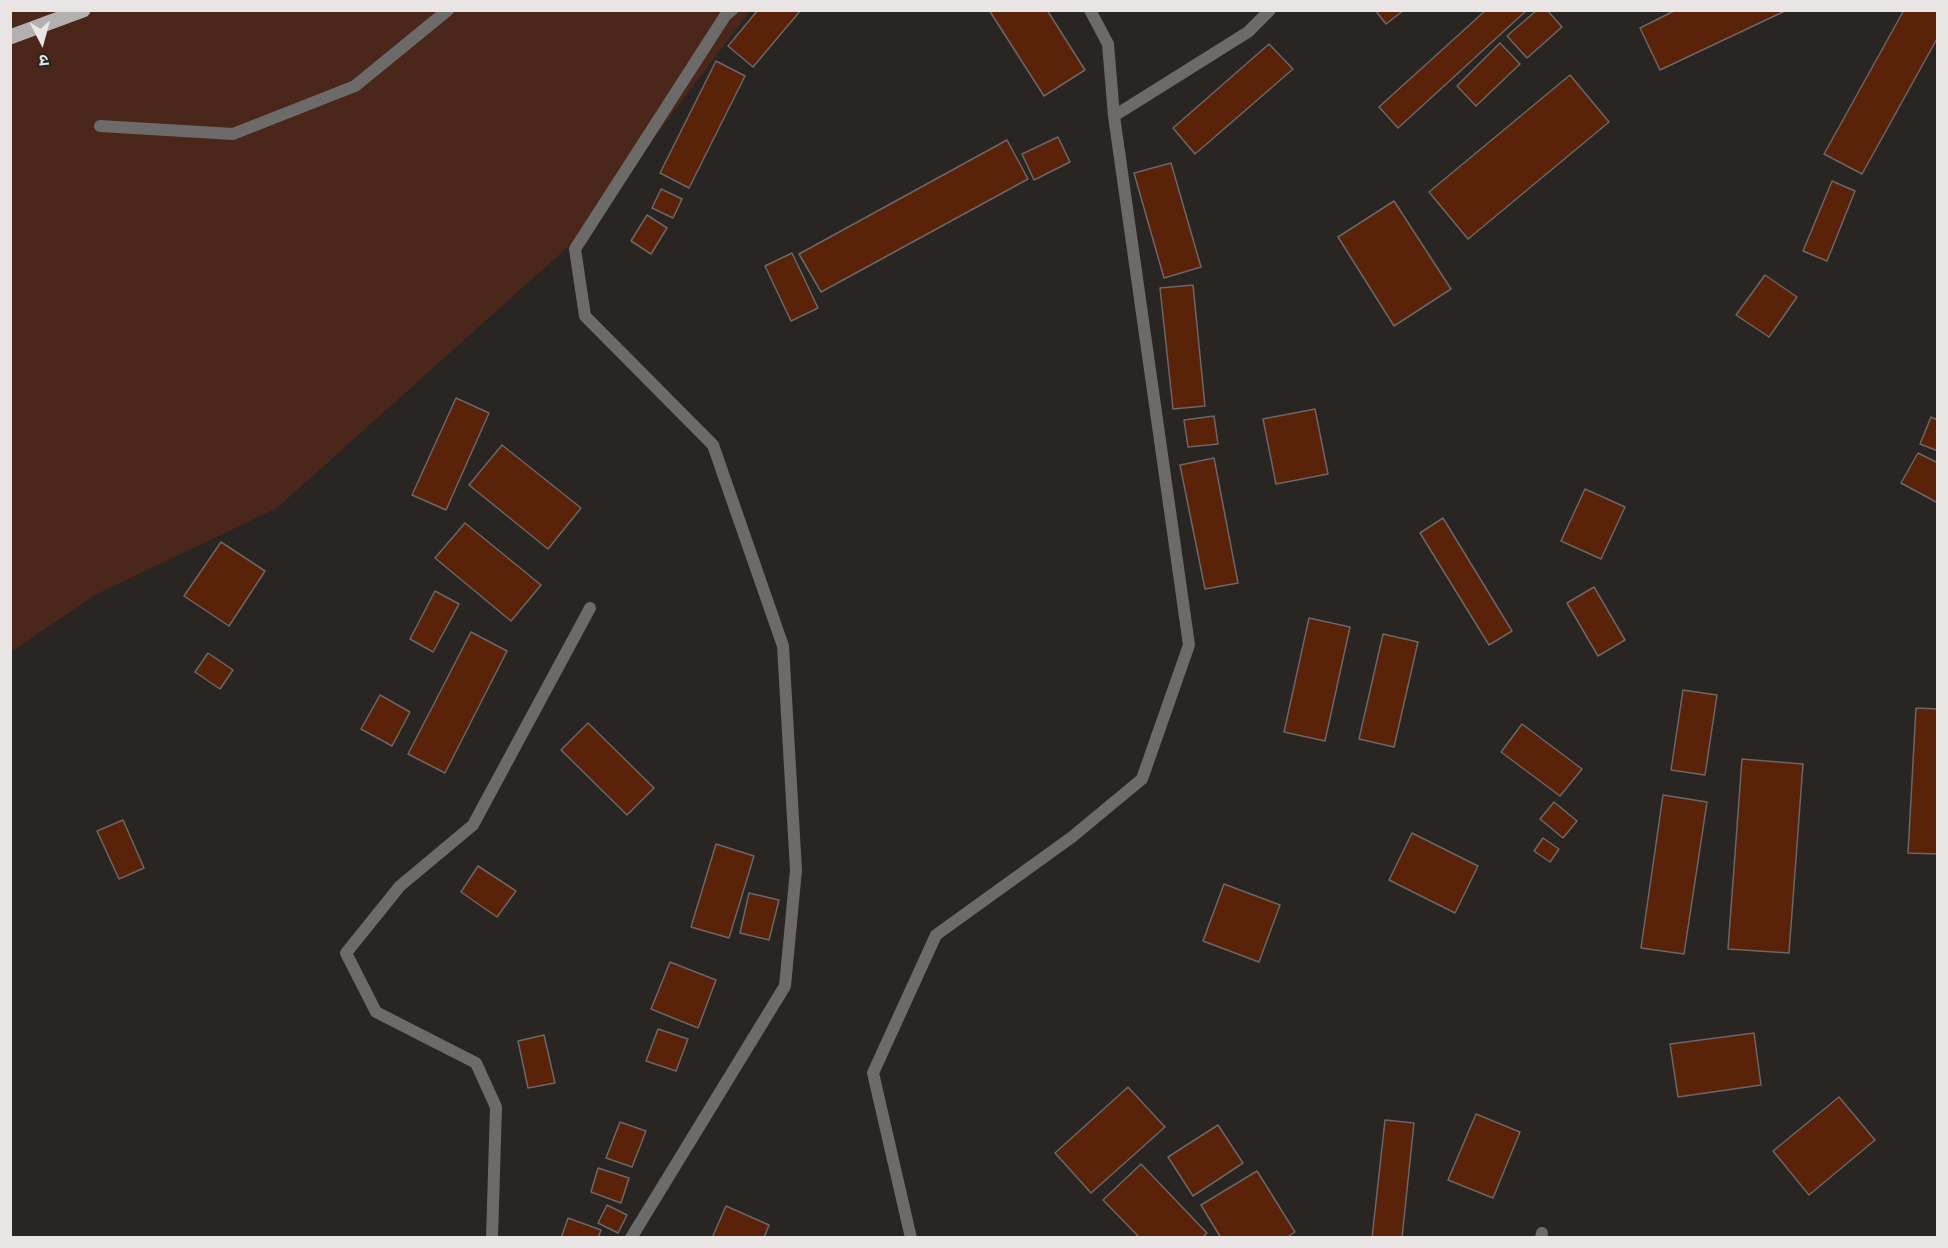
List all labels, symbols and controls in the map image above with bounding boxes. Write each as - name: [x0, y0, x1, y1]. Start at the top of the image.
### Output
- north arrow: [12, 12, 72, 72]
- text: उ: [38, 50, 50, 70]

